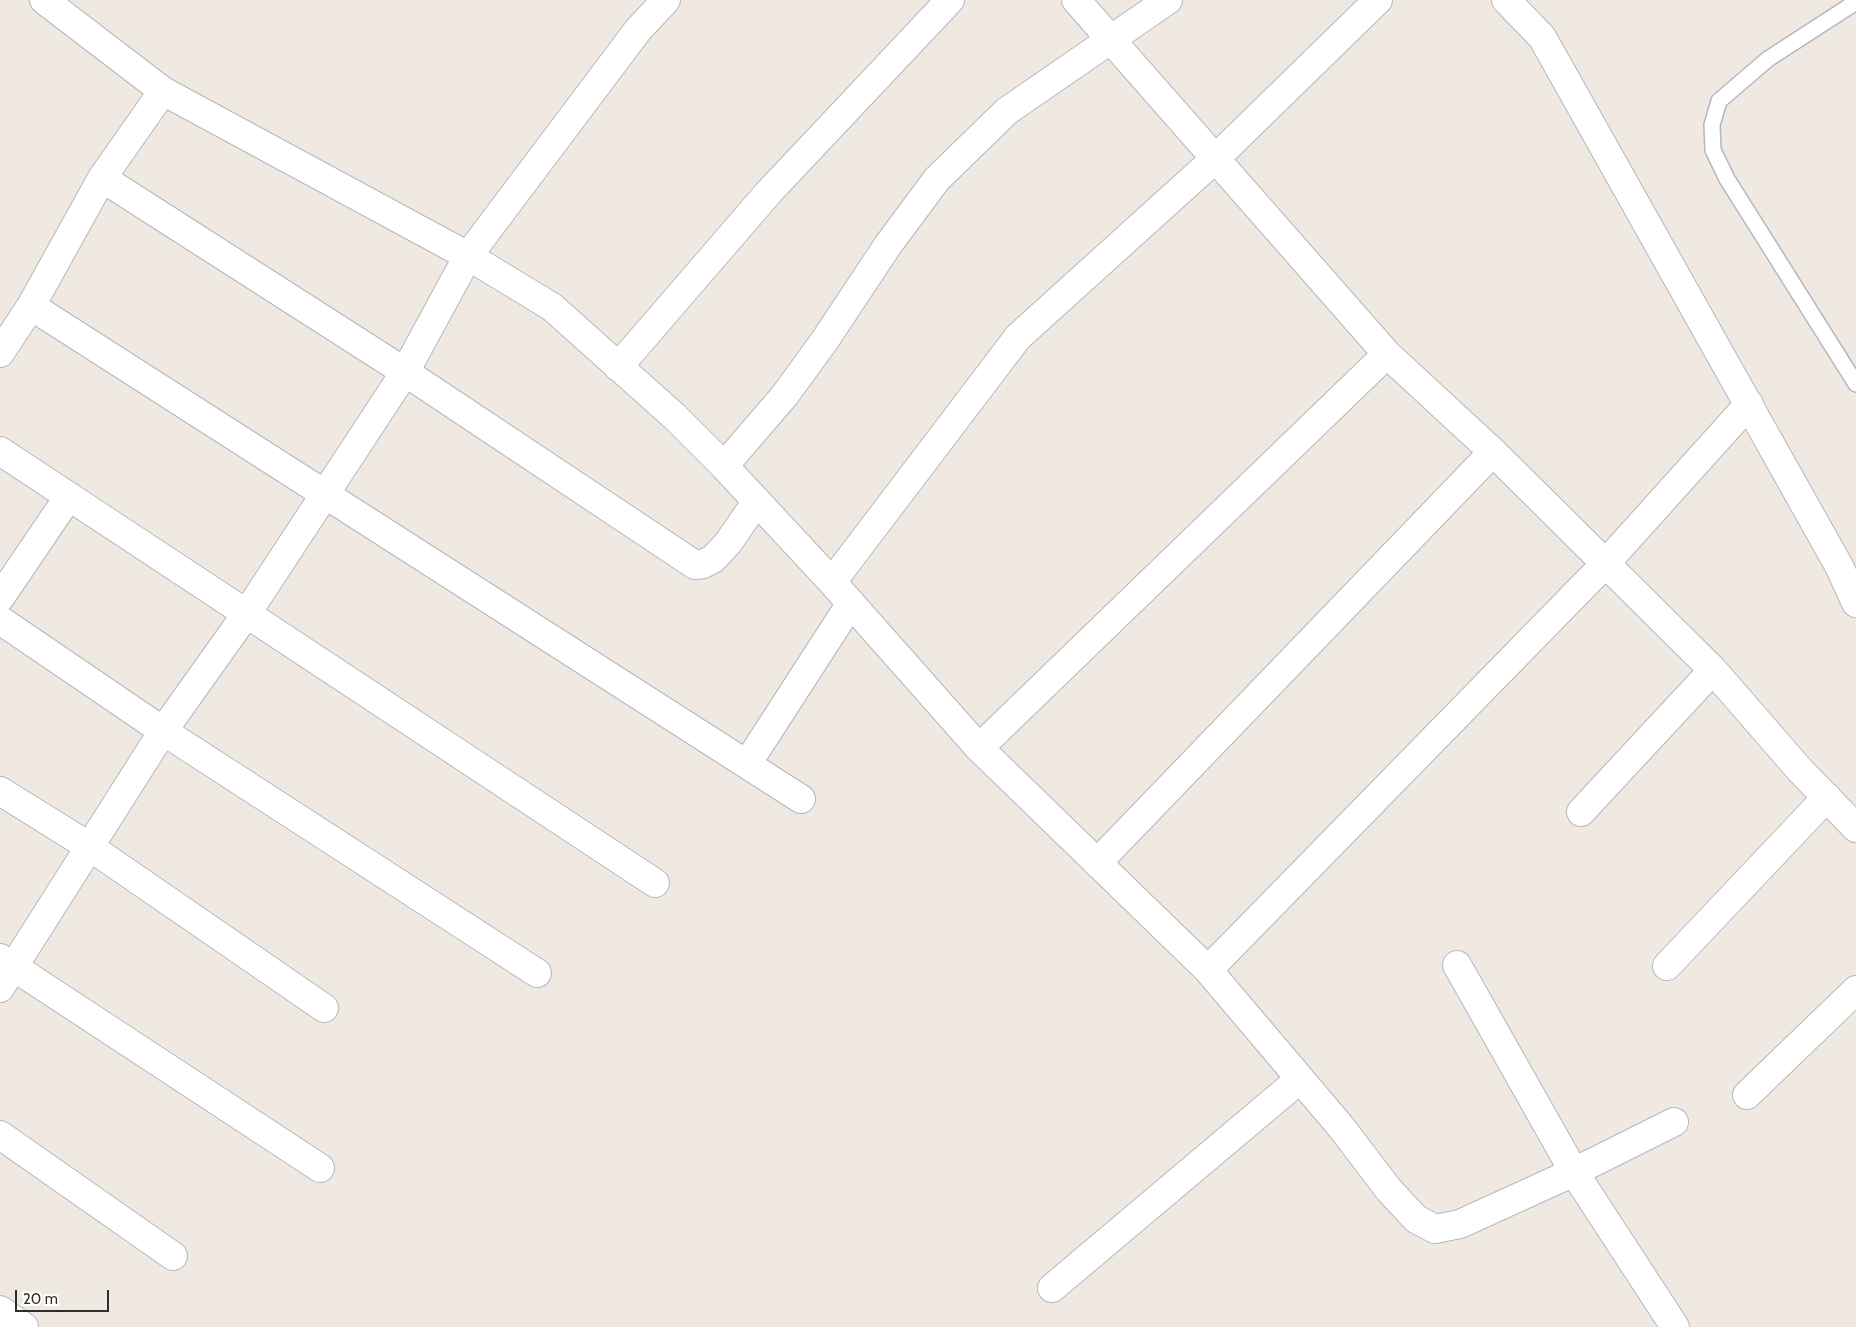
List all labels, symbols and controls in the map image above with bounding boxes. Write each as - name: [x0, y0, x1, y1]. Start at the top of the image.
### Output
- scale bar: [18, 1280, 111, 1312]
- text: 20 m: [23, 1290, 58, 1308]

